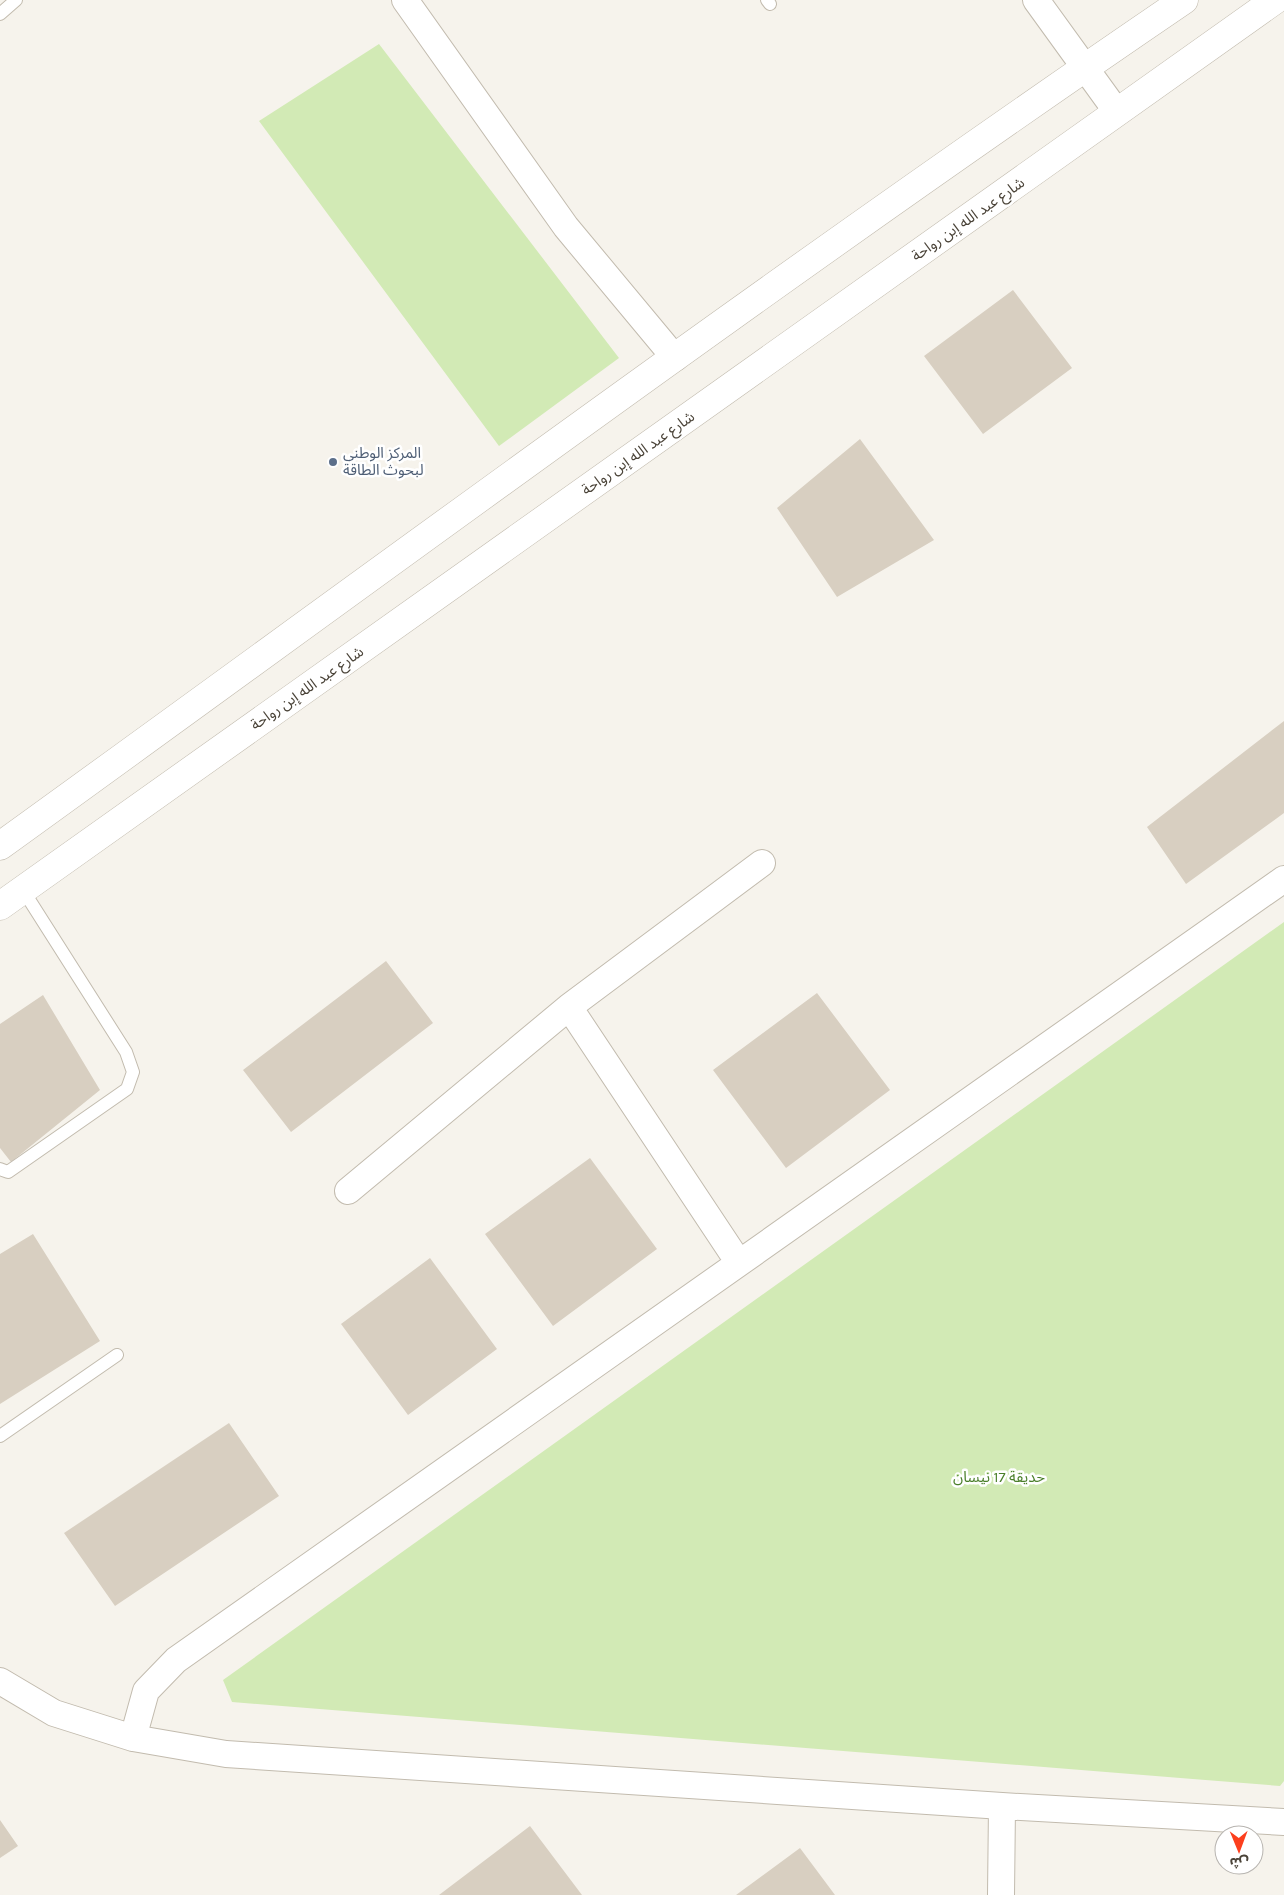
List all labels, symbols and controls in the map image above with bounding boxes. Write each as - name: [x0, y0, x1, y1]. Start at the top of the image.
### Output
- street label: شارع عبد الله إبن رواحة: [908, 173, 1030, 267]
- street label: شارع عبد الله إبن رواحة: [578, 407, 700, 501]
- place label: المركز الوطني لبحوث الطاقة: [343, 444, 424, 479]
- marker: المركز الوطني لبحوث الطاقة: [327, 456, 339, 468]
- street label: شارع عبد الله إبن رواحة: [247, 642, 369, 736]
- park label: حديقة 17 نيسان: [953, 1468, 1045, 1486]
- north arrow: [1214, 1825, 1264, 1875]
- text: ش: [1229, 1854, 1249, 1871]

